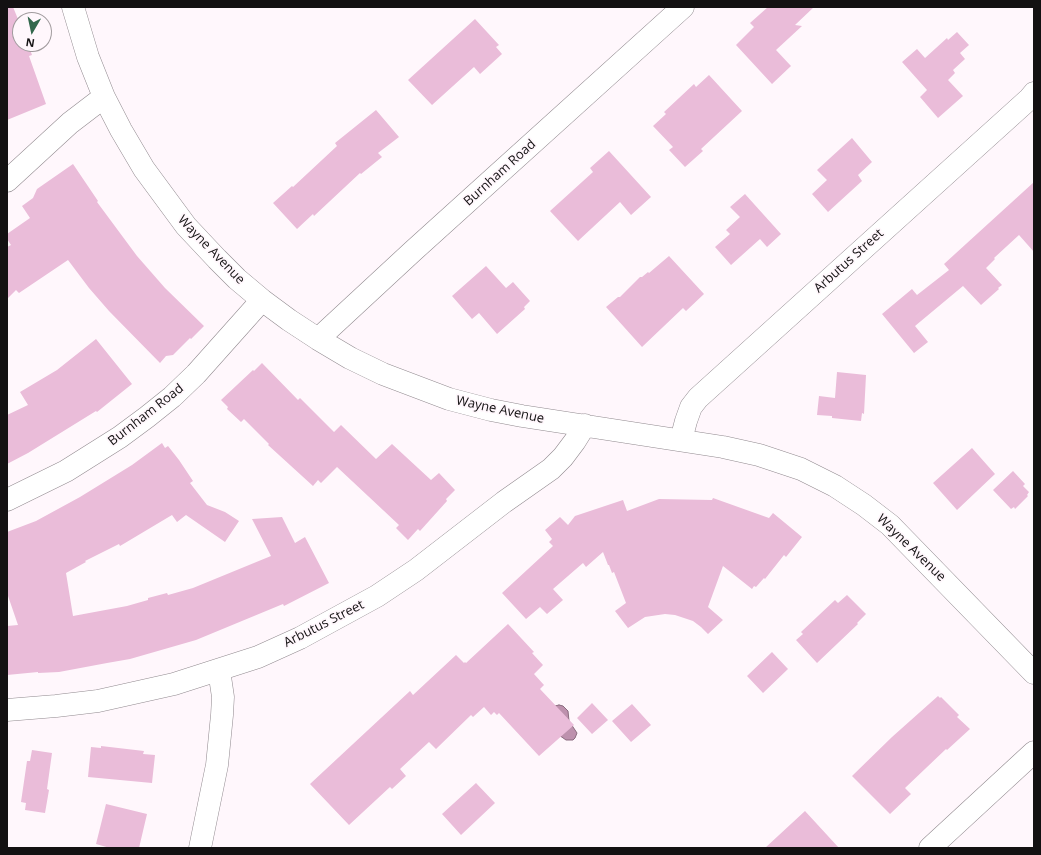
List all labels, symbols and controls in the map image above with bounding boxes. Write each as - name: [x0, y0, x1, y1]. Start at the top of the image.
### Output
- north arrow: [12, 12, 52, 52]
- text: N: [25, 35, 36, 51]
- street label: Burnham Road: [461, 137, 539, 209]
- street label: Wayne Avenue: [174, 212, 248, 288]
- street label: Arbutus Street: [811, 226, 887, 296]
- street label: Burnham Road: [105, 381, 187, 449]
- street label: Wayne Avenue: [455, 393, 545, 427]
- street label: Wayne Avenue: [873, 511, 949, 585]
- street label: Arbutus Street: [281, 597, 367, 651]

